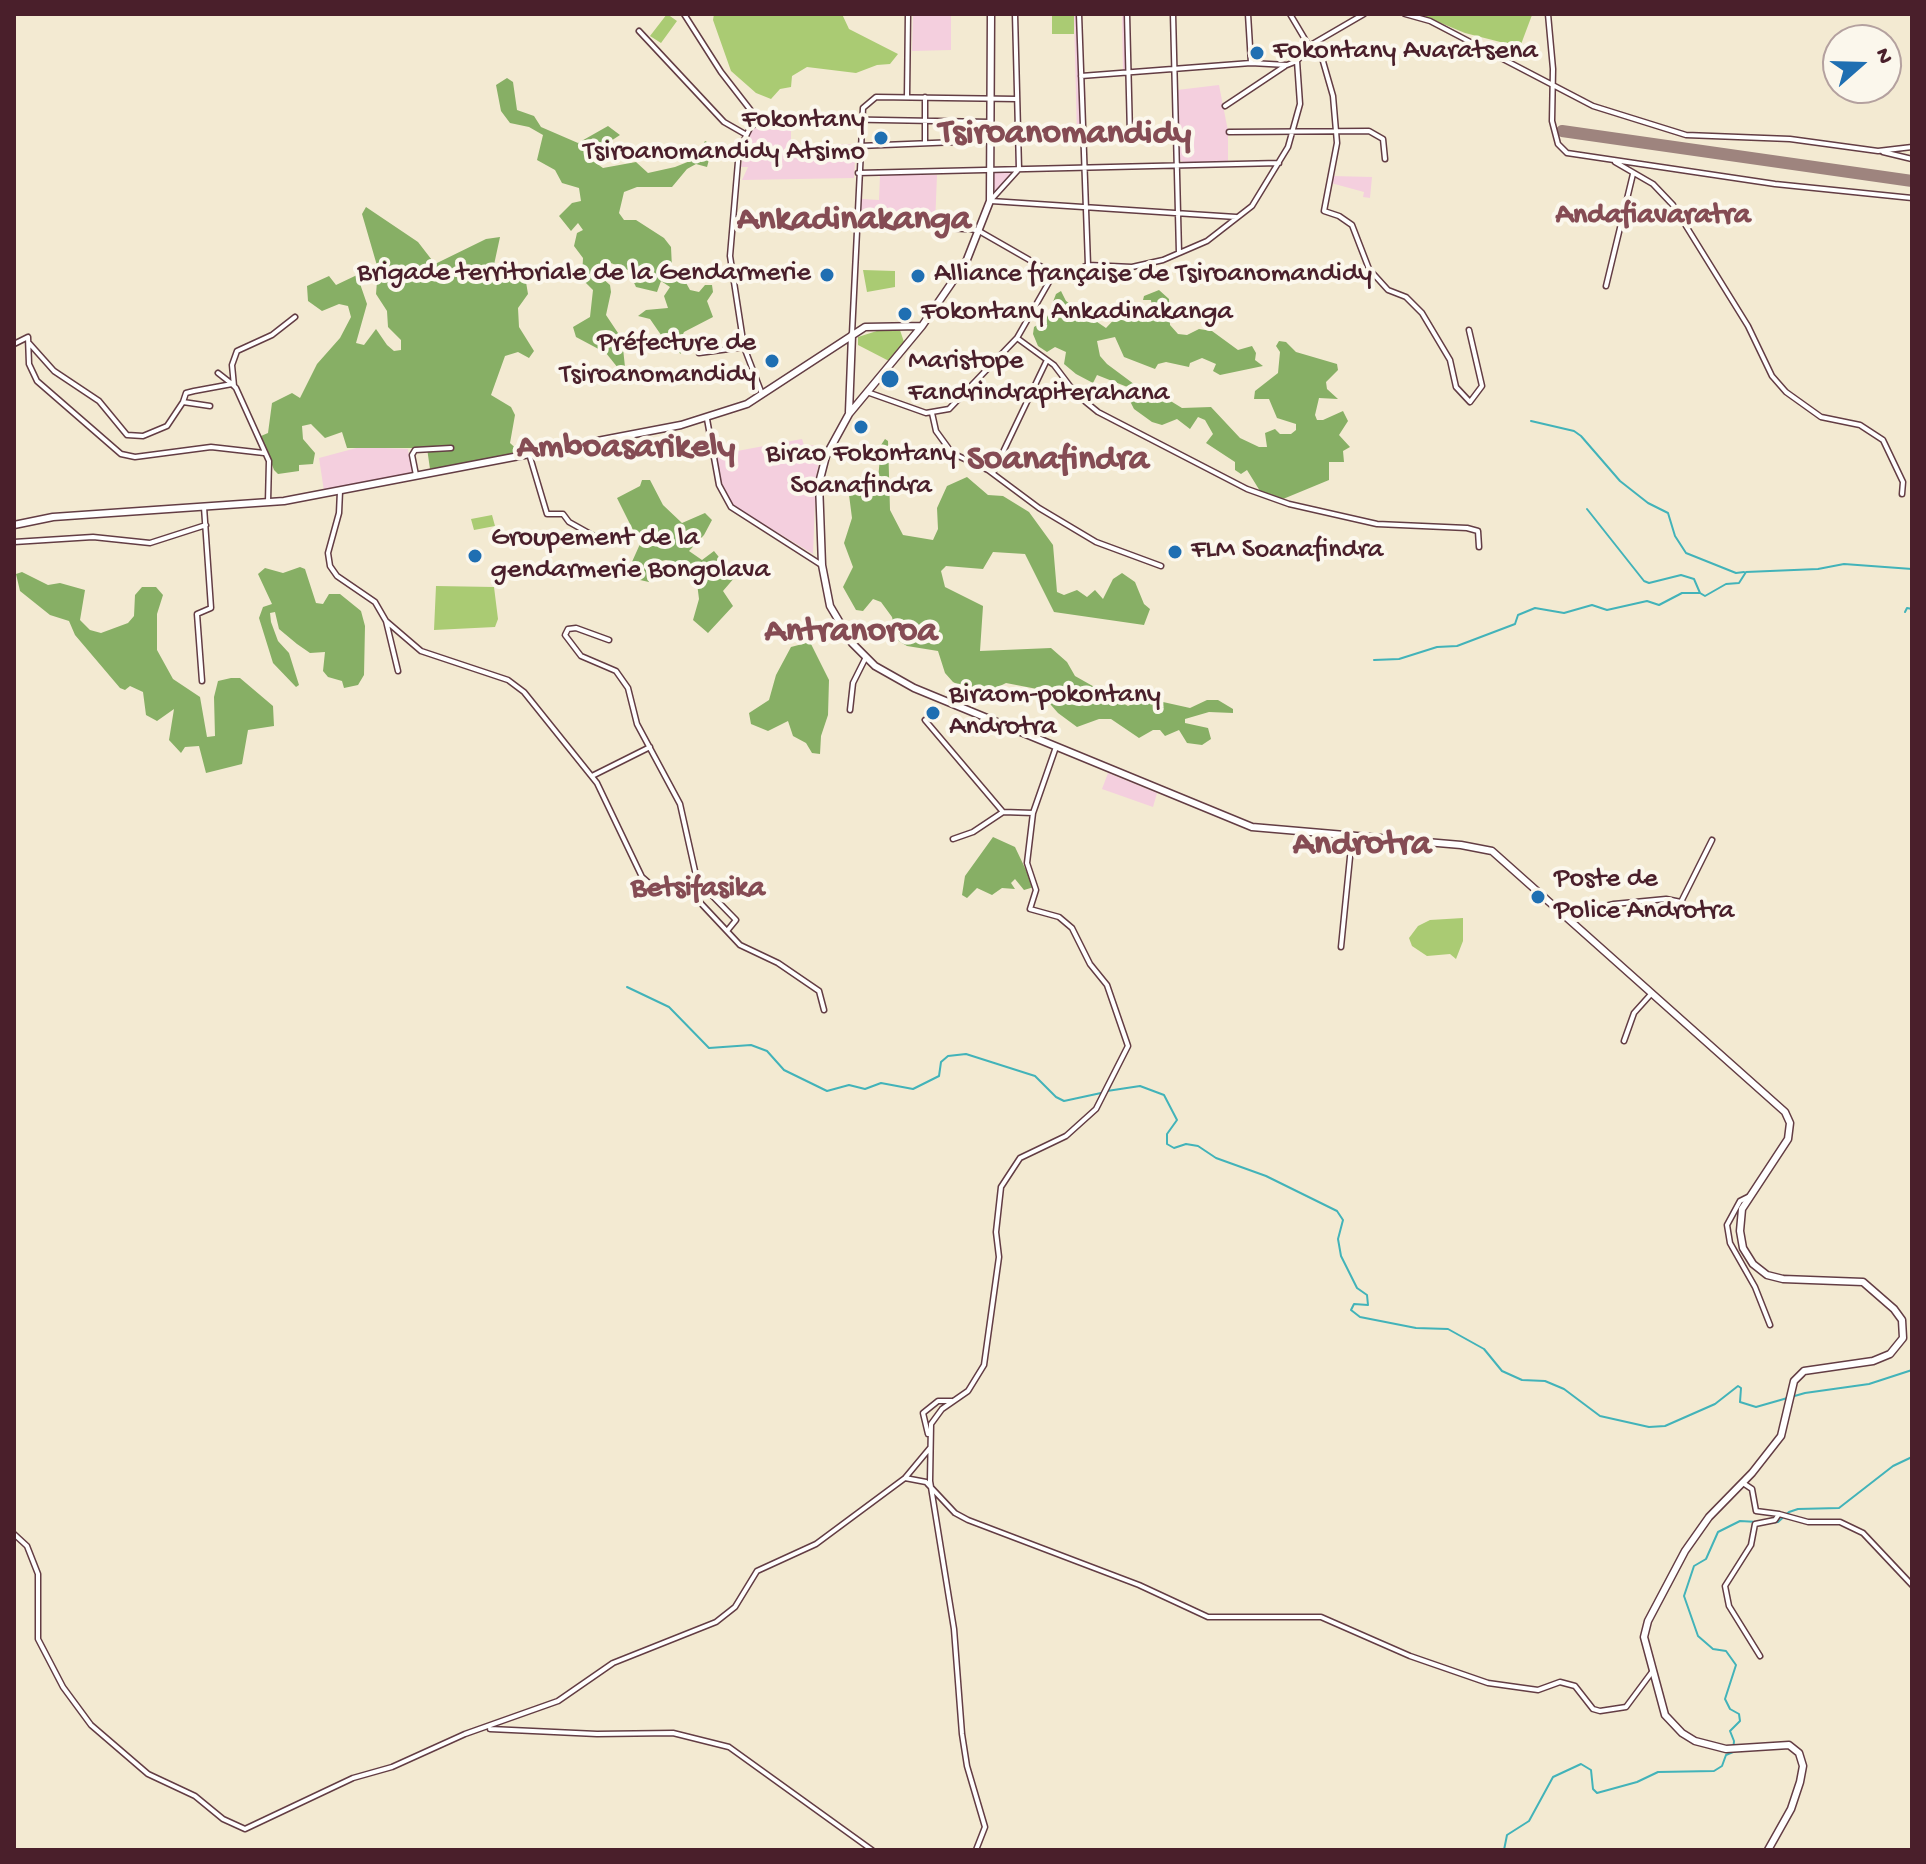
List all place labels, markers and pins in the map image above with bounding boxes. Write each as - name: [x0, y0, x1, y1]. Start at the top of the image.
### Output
- place label: Fokontany Avaratsena: [1273, 36, 1538, 70]
- marker: Fokontany Avaratsena: [1248, 44, 1266, 62]
- place label: Fokontany Tsiroanomandidy Atsimo: [583, 105, 865, 171]
- marker: Fokontany Tsiroanomandidy Atsimo: [872, 129, 890, 147]
- place label: Brigade territoriale de la Gendarmerie: [357, 258, 811, 292]
- place label: Alliance française de Tsiroanomandidy: [934, 259, 1372, 293]
- marker: Brigade territoriale de la Gendarmerie: [818, 266, 836, 284]
- marker: Alliance française de Tsiroanomandidy: [909, 267, 927, 285]
- place label: Fokontany Ankadinakanga: [921, 297, 1233, 331]
- marker: Fokontany Ankadinakanga: [896, 305, 914, 323]
- place label: Préfecture de Tsiroanomandidy: [560, 328, 756, 394]
- place label: Maristope Fandrindrapiterahana: [908, 346, 1169, 412]
- marker: Préfecture de Tsiroanomandidy: [763, 352, 781, 370]
- marker: Maristope Fandrindrapiterahana: [879, 368, 901, 390]
- marker: Birao Fokontany Soanafindra: [852, 418, 870, 436]
- place label: Birao Fokontany Soanafindra: [766, 439, 956, 505]
- place label: Groupement de la gendarmerie Bongolava: [491, 523, 770, 589]
- place label: FLM Soanafindra: [1191, 535, 1383, 569]
- marker: FLM Soanafindra: [1166, 543, 1184, 561]
- marker: Groupement de la gendarmerie Bongolava: [466, 547, 484, 565]
- place label: Biraom-pokontany Androtra: [949, 680, 1161, 746]
- marker: Biraom-pokontany Androtra: [924, 704, 942, 722]
- place label: Poste de Police Androtra: [1554, 864, 1734, 930]
- marker: Poste de Police Androtra: [1529, 888, 1547, 906]

